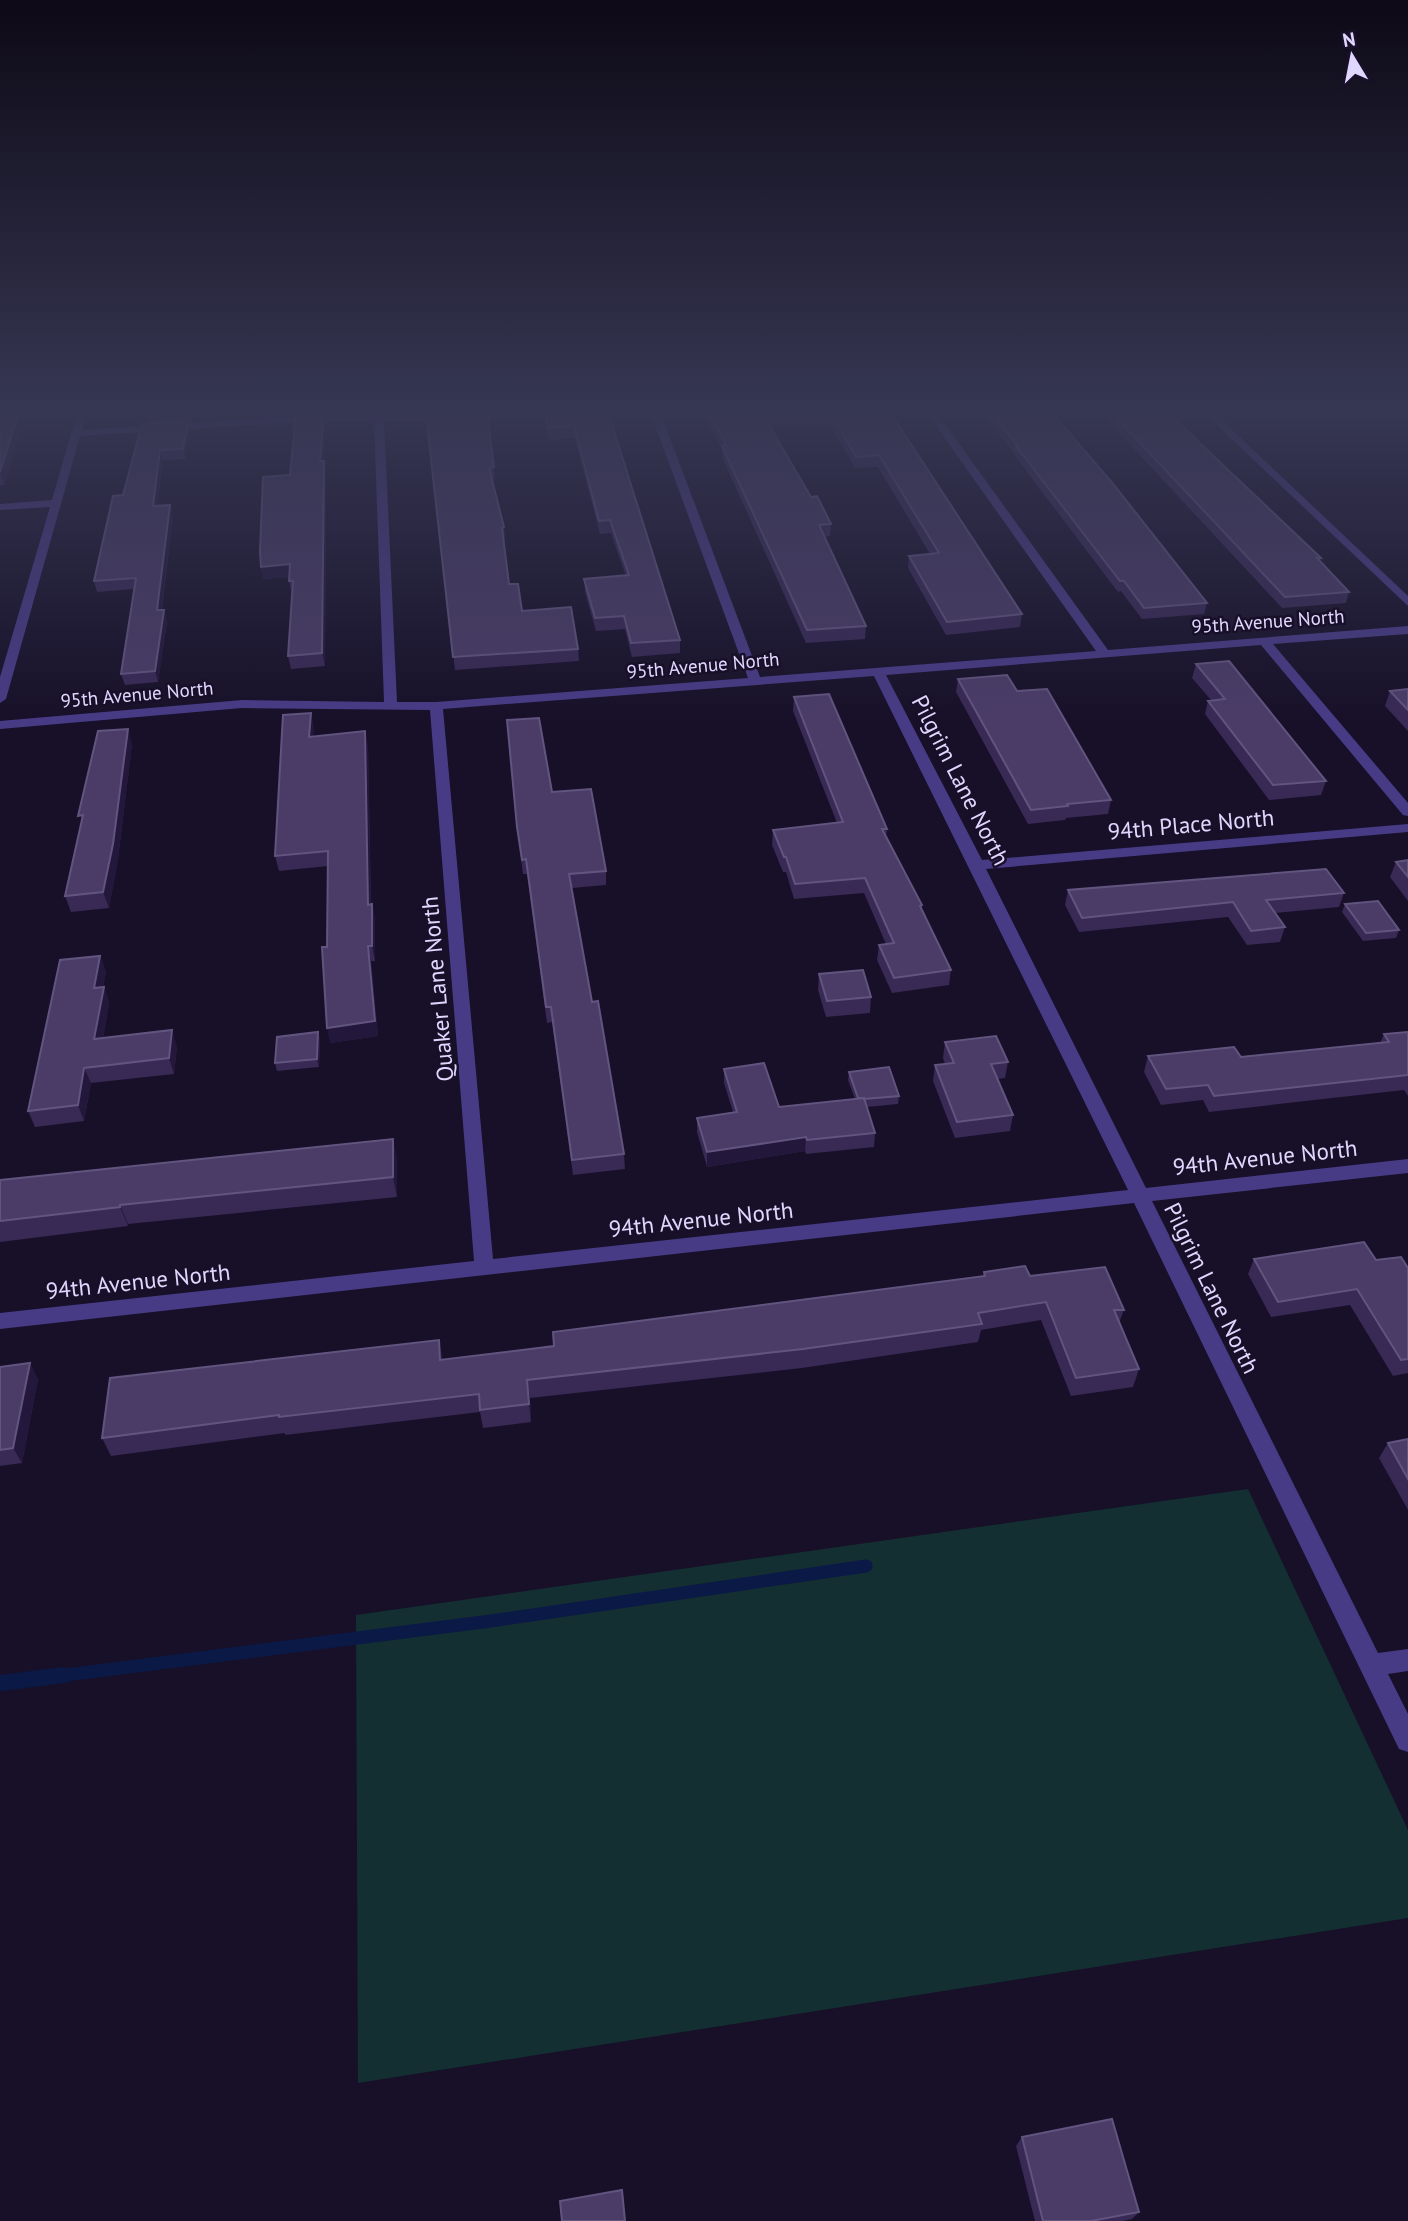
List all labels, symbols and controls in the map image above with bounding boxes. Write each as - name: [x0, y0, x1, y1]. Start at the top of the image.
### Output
- north arrow: [1317, 21, 1387, 91]
- text: N: [1341, 26, 1357, 52]
- street label: 95th Avenue North: [1191, 604, 1345, 638]
- street label: 95th Avenue North: [626, 646, 780, 684]
- street label: 95th Avenue North: [60, 675, 214, 713]
- street label: Pilgrim Lane North: [906, 690, 1016, 870]
- street label: 94th Place North: [1107, 802, 1275, 846]
- street label: Quaker Lane North: [414, 895, 460, 1083]
- street label: 94th Avenue North: [1171, 1133, 1359, 1181]
- street label: 94th Avenue North: [607, 1195, 795, 1243]
- street label: Pilgrim Lane North: [1158, 1198, 1266, 1378]
- street label: 94th Avenue North: [44, 1257, 232, 1305]

